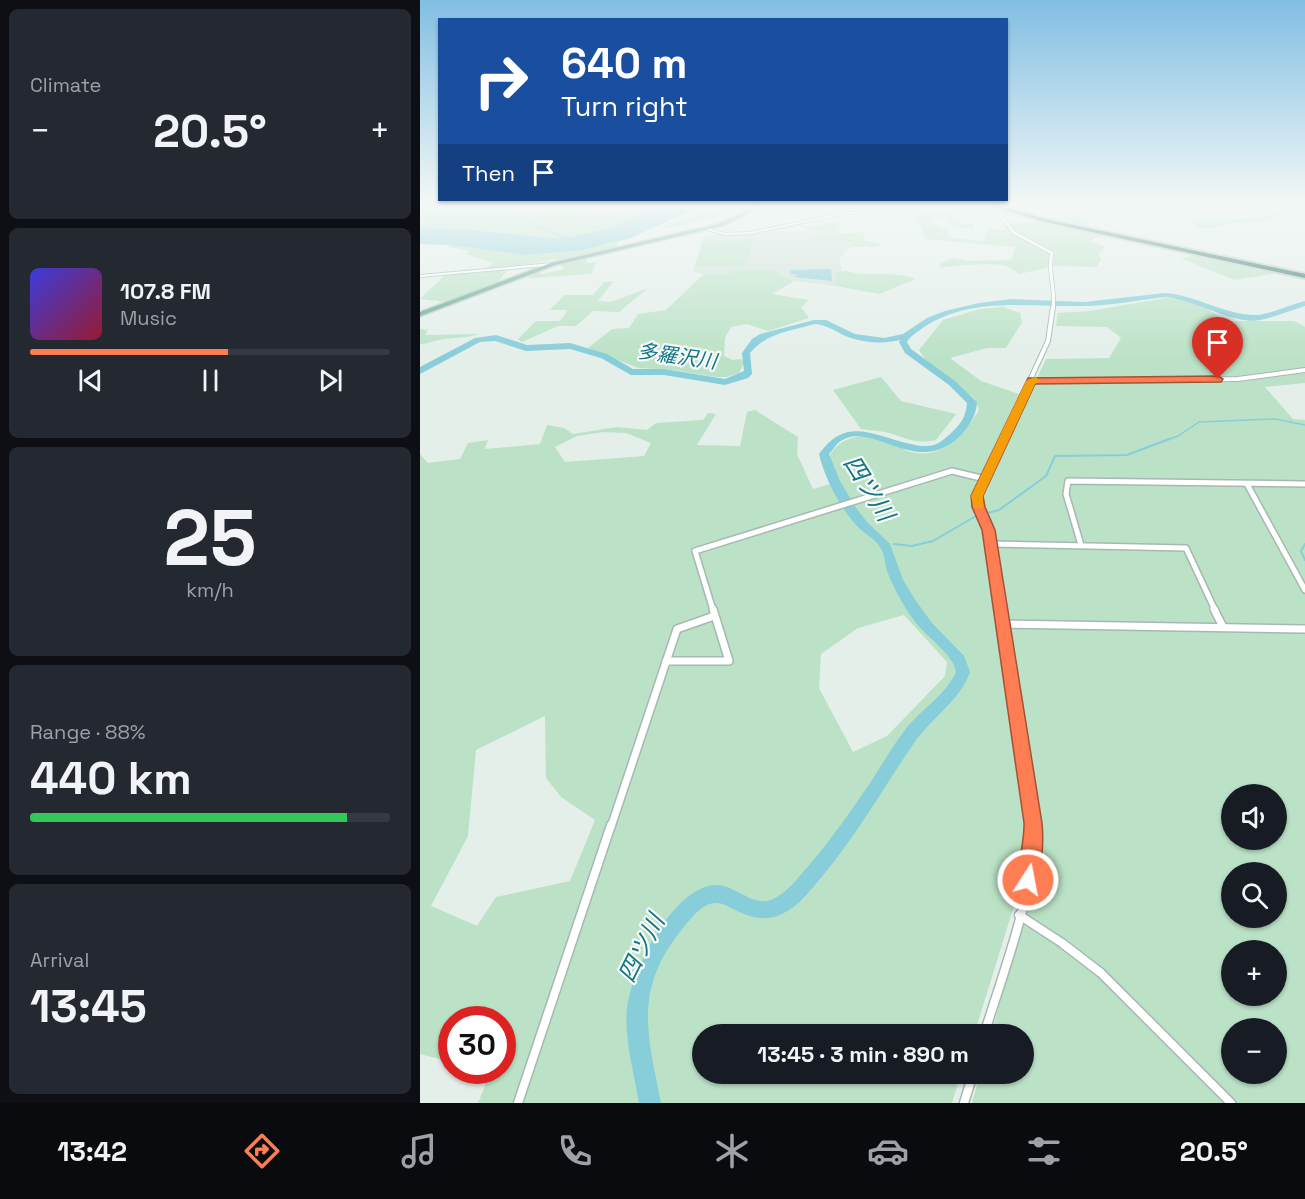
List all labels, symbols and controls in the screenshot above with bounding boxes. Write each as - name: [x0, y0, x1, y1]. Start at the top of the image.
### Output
- text: 640 m: [561, 37, 687, 90]
- icon: right: [462, 42, 540, 120]
- text: Climate: [30, 72, 101, 98]
- text: Turn right: [561, 89, 688, 124]
- text: 20.5°: [153, 103, 267, 160]
- text: −: [30, 110, 50, 152]
- text: +: [370, 110, 390, 152]
- icon: arrive: [527, 156, 560, 189]
- text: Then: [462, 159, 515, 187]
- text: 107.8 FM: [120, 277, 211, 305]
- text: Music: [120, 305, 177, 331]
- pin: [1192, 317, 1243, 379]
- icon: arrive: [1201, 326, 1234, 359]
- water label: 多羅沢川: [636, 338, 720, 375]
- icon: previous: [74, 364, 107, 397]
- icon: pause: [194, 364, 227, 397]
- icon: next: [314, 364, 347, 397]
- water label: 四ツ川: [837, 449, 903, 529]
- text: 25: [163, 488, 257, 588]
- text: km/h: [186, 577, 234, 603]
- text: Range · 88%: [30, 719, 145, 745]
- text: 440 km: [30, 750, 192, 807]
- map controls: [1221, 784, 1287, 1084]
- button: sound: [1221, 784, 1287, 850]
- position arrow: [996, 848, 1060, 912]
- button: search: [1221, 862, 1287, 928]
- water label: 四ツ川: [611, 906, 673, 987]
- button: +: [1221, 940, 1287, 1006]
- text: Arrival: [30, 947, 89, 973]
- text: 13:45: [30, 978, 147, 1035]
- speed limit sign: 30: [438, 1006, 516, 1084]
- button: −: [1221, 1018, 1287, 1084]
- text: 13:45 · 3 min · 890 m: [757, 1040, 969, 1068]
- icon: directions: [241, 1130, 283, 1172]
- icon: music: [398, 1130, 440, 1172]
- icon: phone: [554, 1130, 596, 1172]
- icon: climate: [711, 1130, 753, 1172]
- icon: car: [867, 1130, 909, 1172]
- icon: filters: [1023, 1130, 1065, 1172]
- text: 13:42: [57, 1134, 127, 1169]
- text: 20.5°: [1180, 1134, 1248, 1169]

